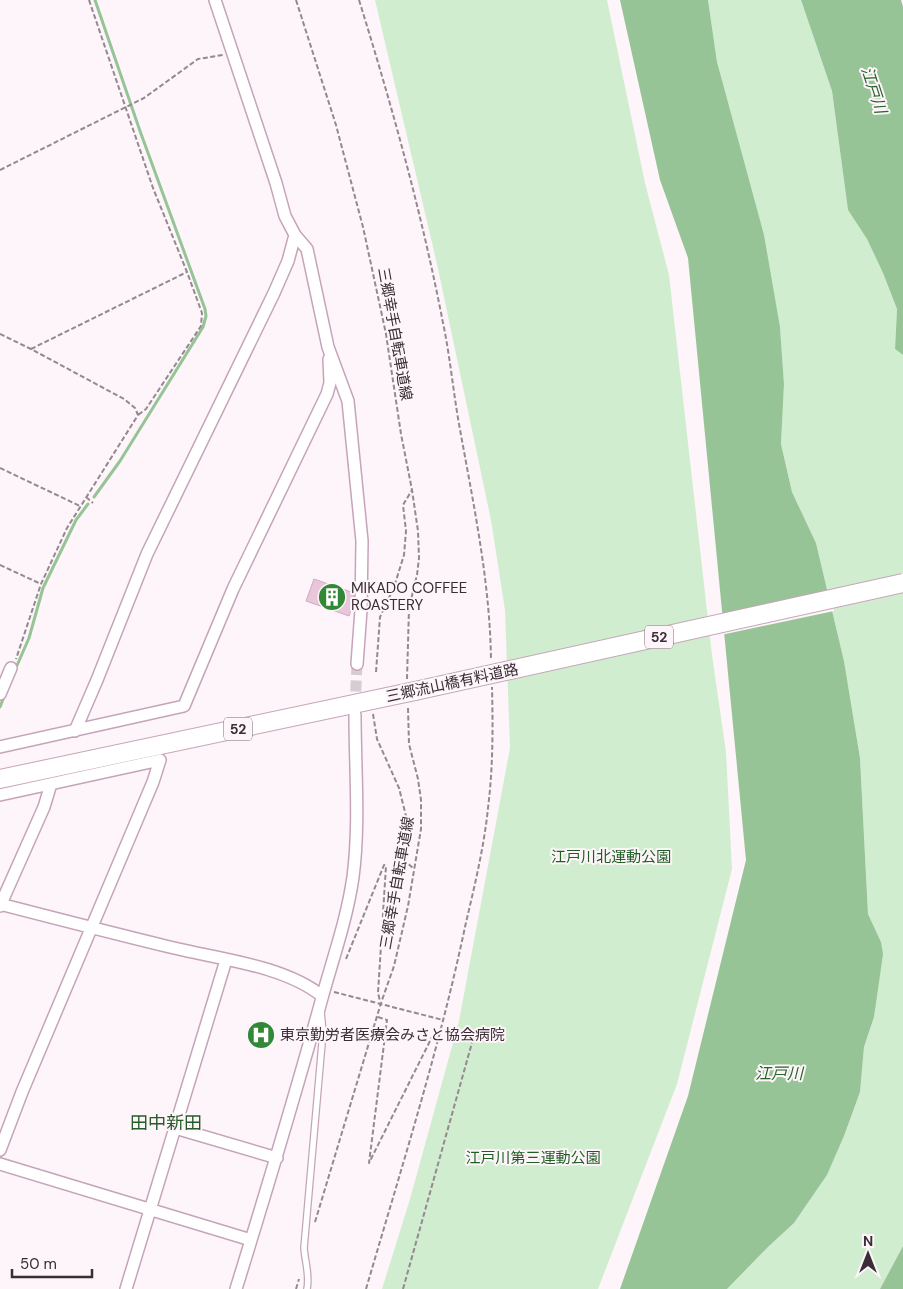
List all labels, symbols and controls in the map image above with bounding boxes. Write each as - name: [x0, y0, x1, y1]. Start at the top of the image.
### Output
- water label: 江戸川: [857, 64, 892, 118]
- street label: 三郷幸手自転車道線: [373, 266, 417, 402]
- place label: MIKADO COFFEE ROASTERY: [351, 578, 467, 615]
- building icon: MIKADO COFFEE ROASTERY: [317, 582, 347, 612]
- road number: 52: [645, 626, 673, 649]
- street label: 三郷流山橋有料道路: [384, 659, 520, 707]
- road number: 52: [224, 718, 252, 741]
- street label: 三郷幸手自転車道線: [375, 815, 419, 951]
- park label: 江戸川北運動公園: [551, 847, 671, 867]
- hospital icon: 東京勤労者医療会みさと協会病院: [246, 1020, 276, 1050]
- place label: 東京勤労者医療会みさと協会病院: [280, 1025, 505, 1045]
- water label: 江戸川: [755, 1063, 805, 1084]
- district label: 田中新田: [130, 1111, 202, 1135]
- park label: 江戸川第三運動公園: [465, 1148, 601, 1168]
- north arrow: [843, 1229, 893, 1279]
- text: N: [863, 1232, 873, 1250]
- scale bar: [12, 1246, 92, 1278]
- text: 50 m: [20, 1254, 57, 1274]

